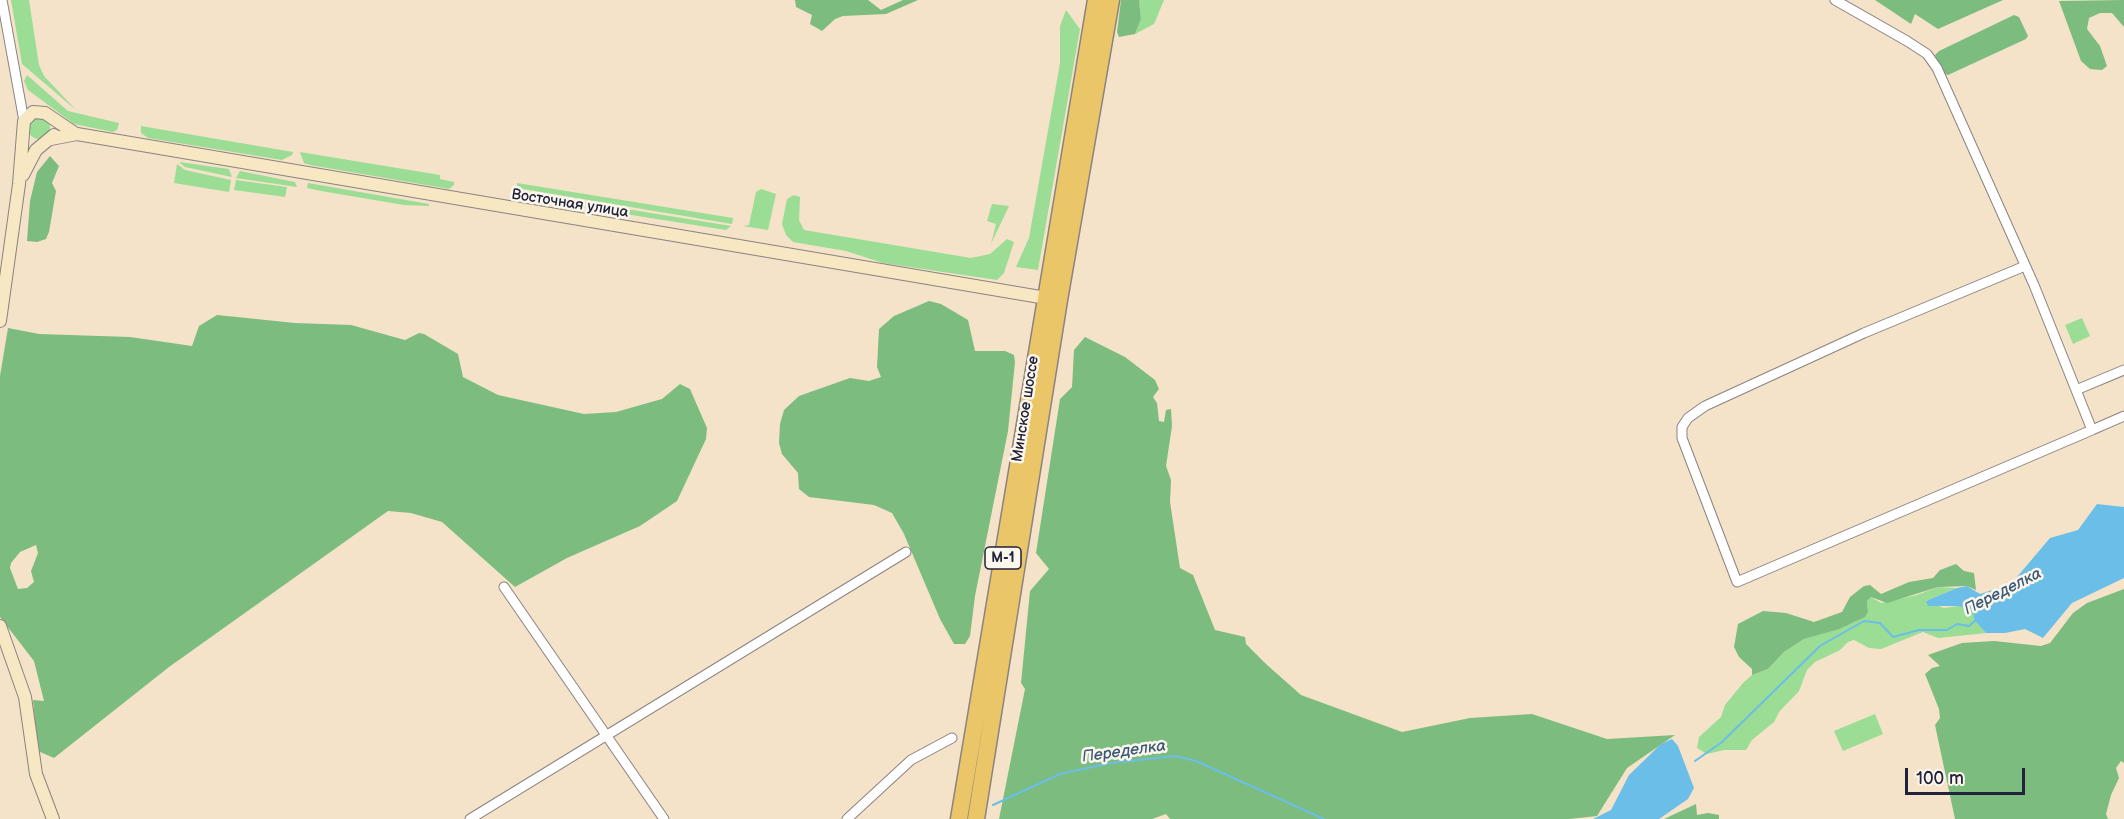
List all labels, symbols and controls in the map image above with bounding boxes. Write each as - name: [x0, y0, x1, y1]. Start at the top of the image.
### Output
- street label: Восточная улица: [510, 186, 630, 222]
- street label: Минское шоссе: [1009, 355, 1043, 463]
- road number: М-1: [985, 547, 1021, 569]
- water label: Переделка: [1961, 564, 2045, 620]
- water label: Переделка: [1081, 737, 1167, 767]
- scale bar: [1908, 756, 2028, 794]
- text: 100 m: [1916, 768, 1964, 789]

